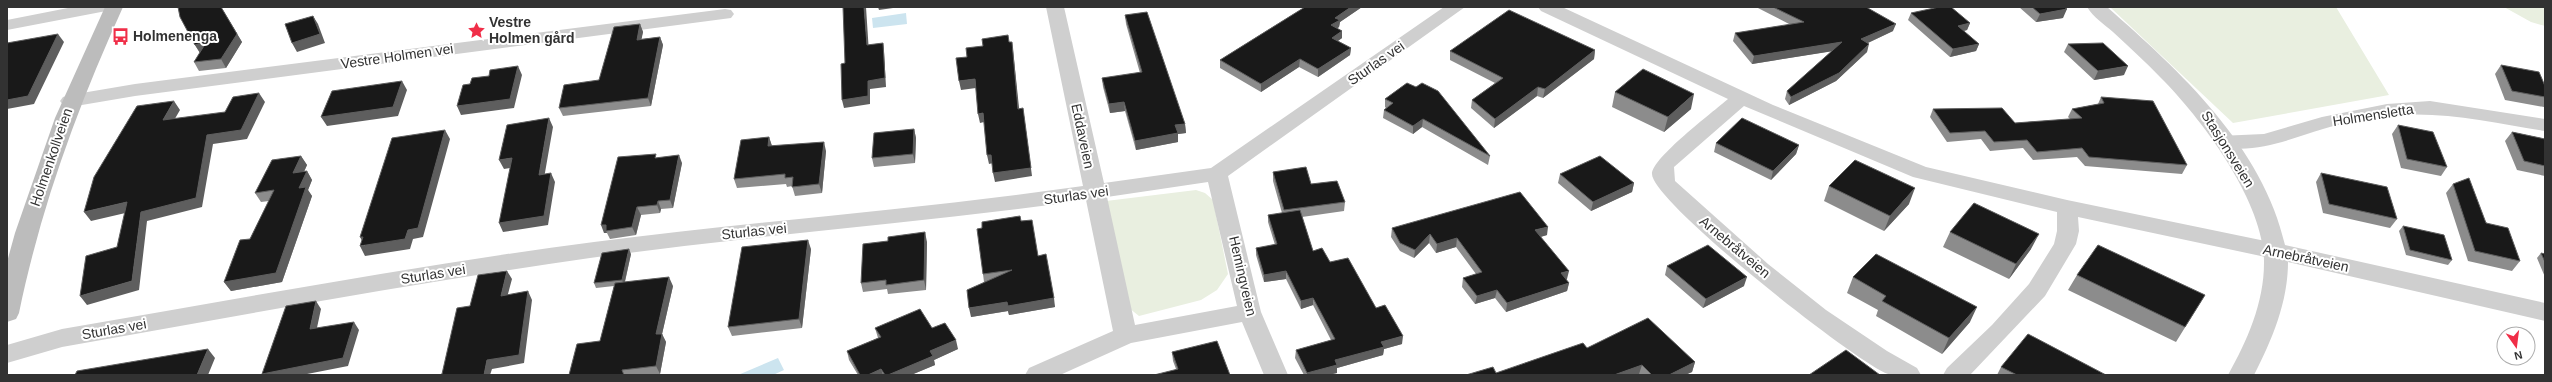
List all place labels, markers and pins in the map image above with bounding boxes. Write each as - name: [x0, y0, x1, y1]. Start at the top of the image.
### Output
- place label: Vestre Holmen gård: [489, 14, 575, 46]
- place icon: Vestre Holmen gård: [466, 20, 486, 40]
- bus stop icon: Holmenenga: [110, 26, 130, 46]
- place label: Holmenenga: [133, 28, 217, 44]

